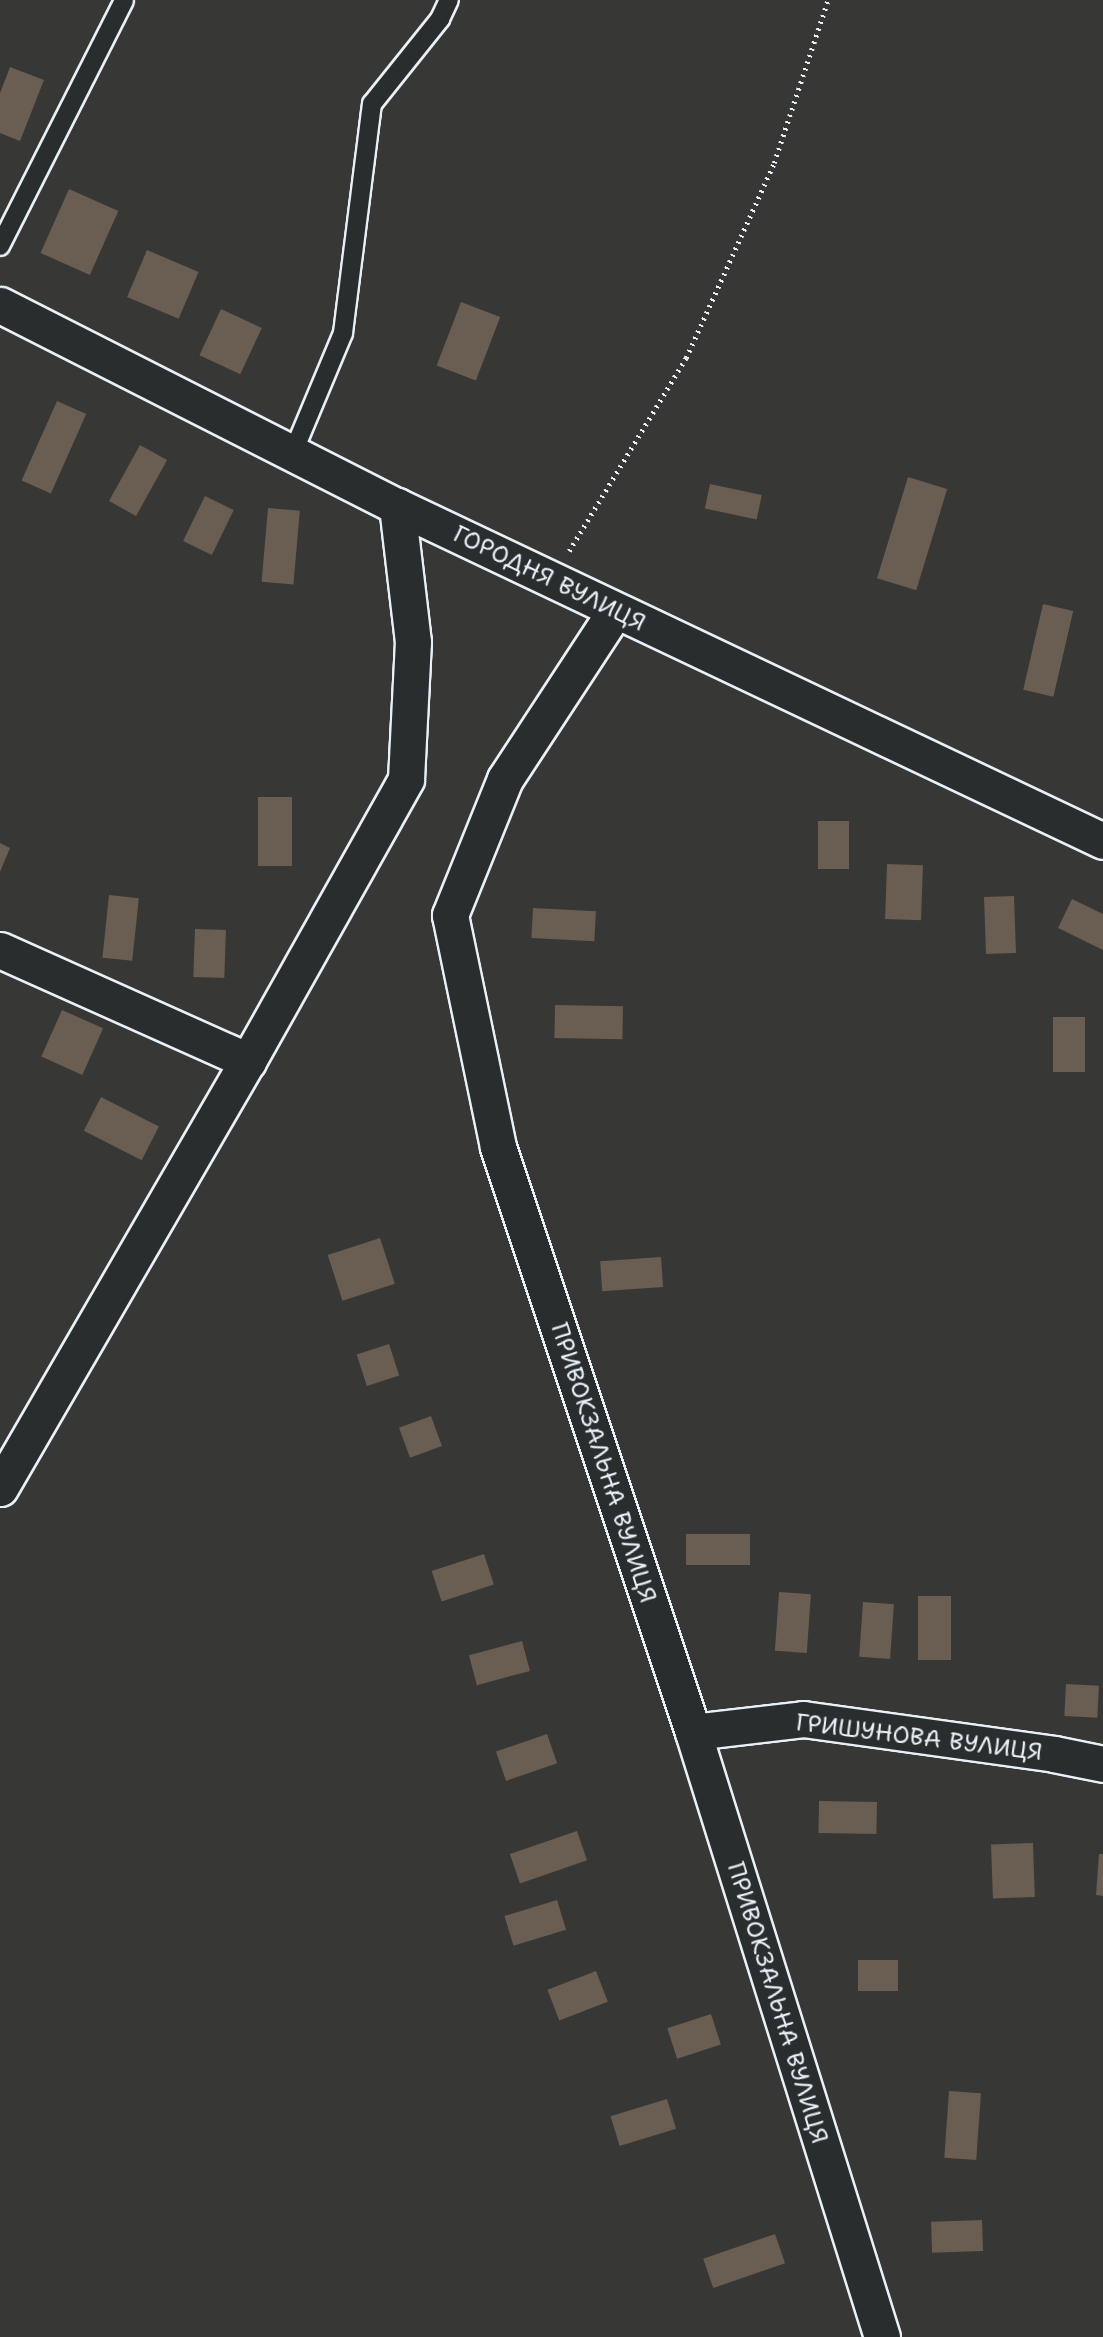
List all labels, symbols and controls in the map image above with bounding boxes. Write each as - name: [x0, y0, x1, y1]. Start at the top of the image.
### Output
- street label: ГОРОДНЯ ВУЛИЦЯ: [448, 520, 650, 638]
- street label: ПРИВОКЗАЛЬНА ВУЛИЦЯ: [544, 1319, 662, 1607]
- street label: ГРИШУНОВА ВУЛИЦЯ: [794, 1709, 1044, 1767]
- street label: ПРИВОКЗАЛЬНА ВУЛИЦЯ: [720, 1859, 834, 2147]

